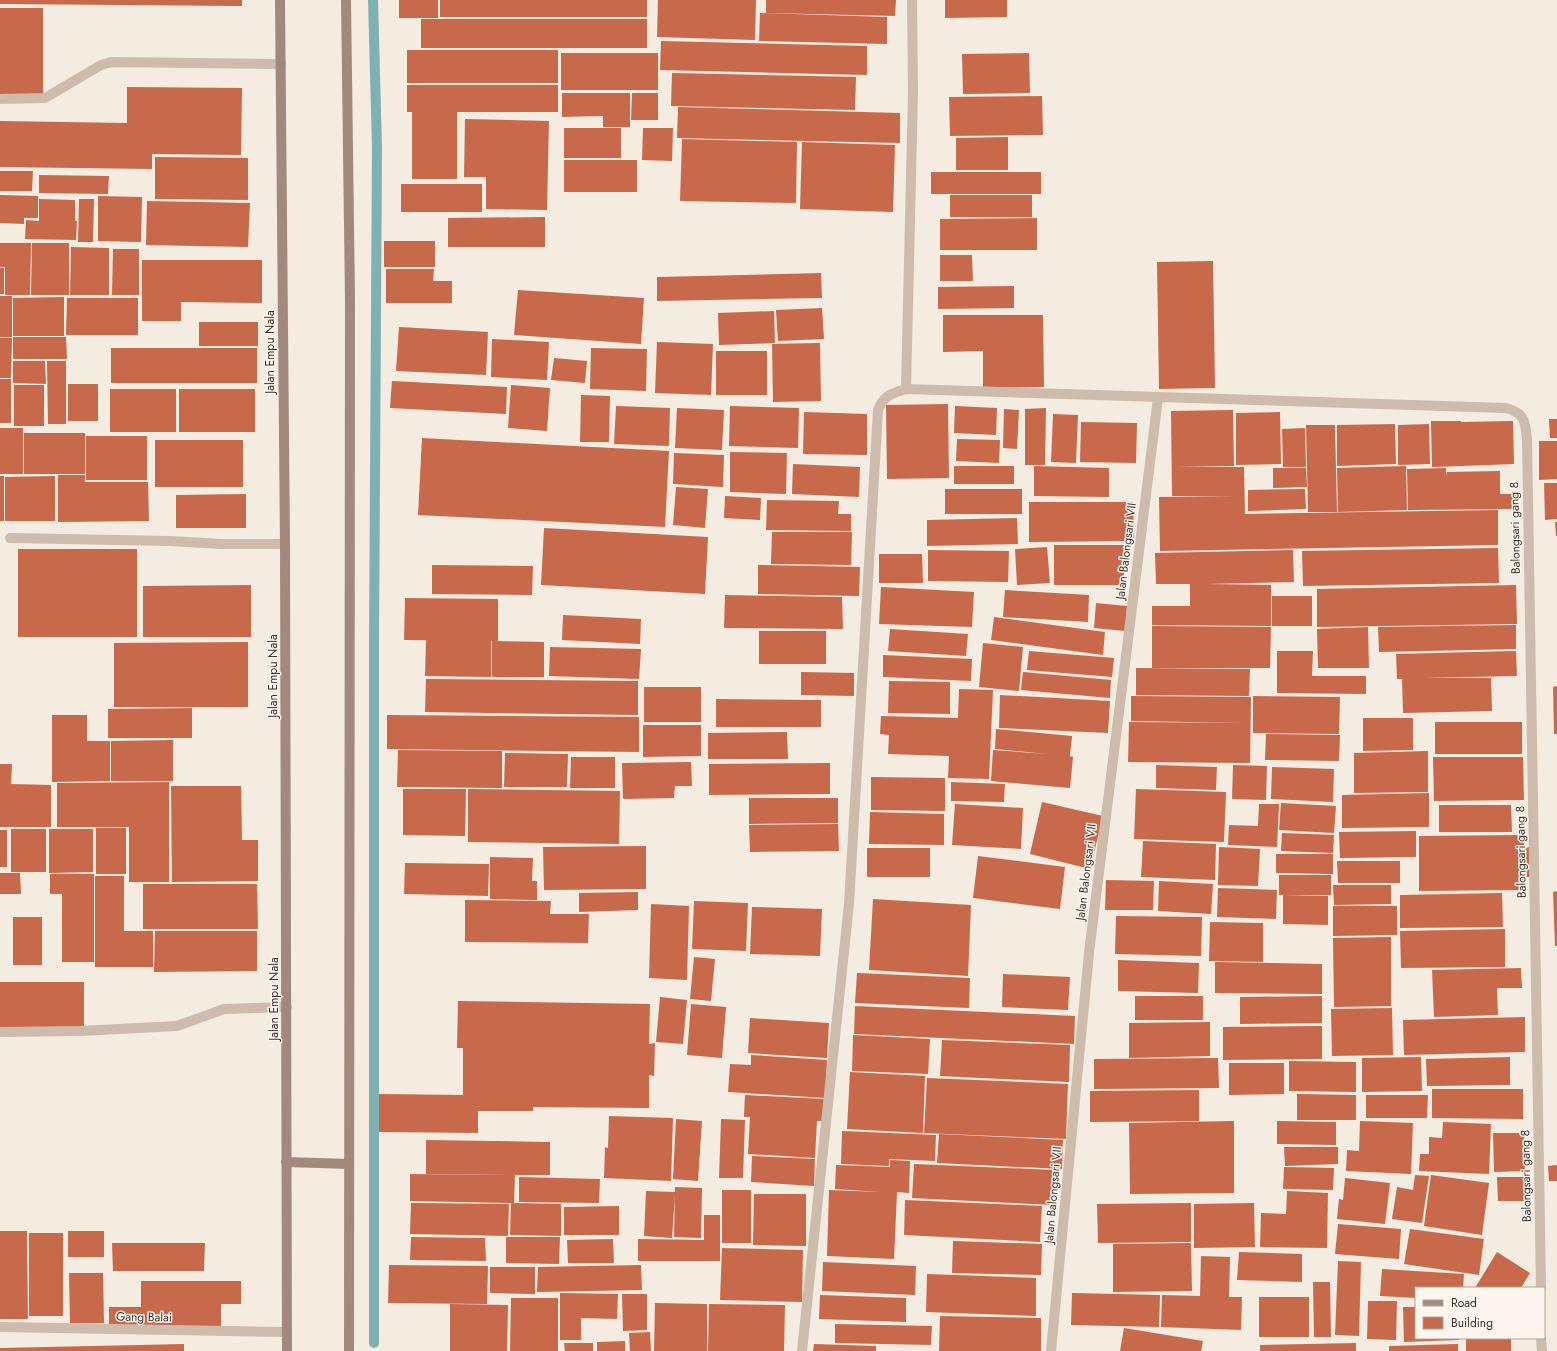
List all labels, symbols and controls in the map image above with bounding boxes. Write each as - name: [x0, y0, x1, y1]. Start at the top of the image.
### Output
- street label: Jalan Empu Nala: [261, 310, 279, 396]
- street label: Balongsari gang 8: [1505, 482, 1525, 574]
- street label: Jalan Balongsari VII: [1111, 502, 1141, 602]
- street label: Jalan Empu Nala: [264, 634, 282, 720]
- street label: Balongsari gang 8: [1511, 806, 1531, 898]
- street label: Jalan Balongsari VII: [1071, 823, 1101, 923]
- street label: Jalan Empu Nala: [265, 957, 283, 1043]
- street label: Balongsari gang 8: [1516, 1130, 1536, 1222]
- street label: Jalan Balongsari VII: [1040, 1146, 1066, 1246]
- legend: [1415, 1287, 1545, 1339]
- text: Road: [1451, 1294, 1477, 1312]
- street label: Gang Balai: [116, 1308, 172, 1326]
- text: Building: [1451, 1314, 1493, 1332]

